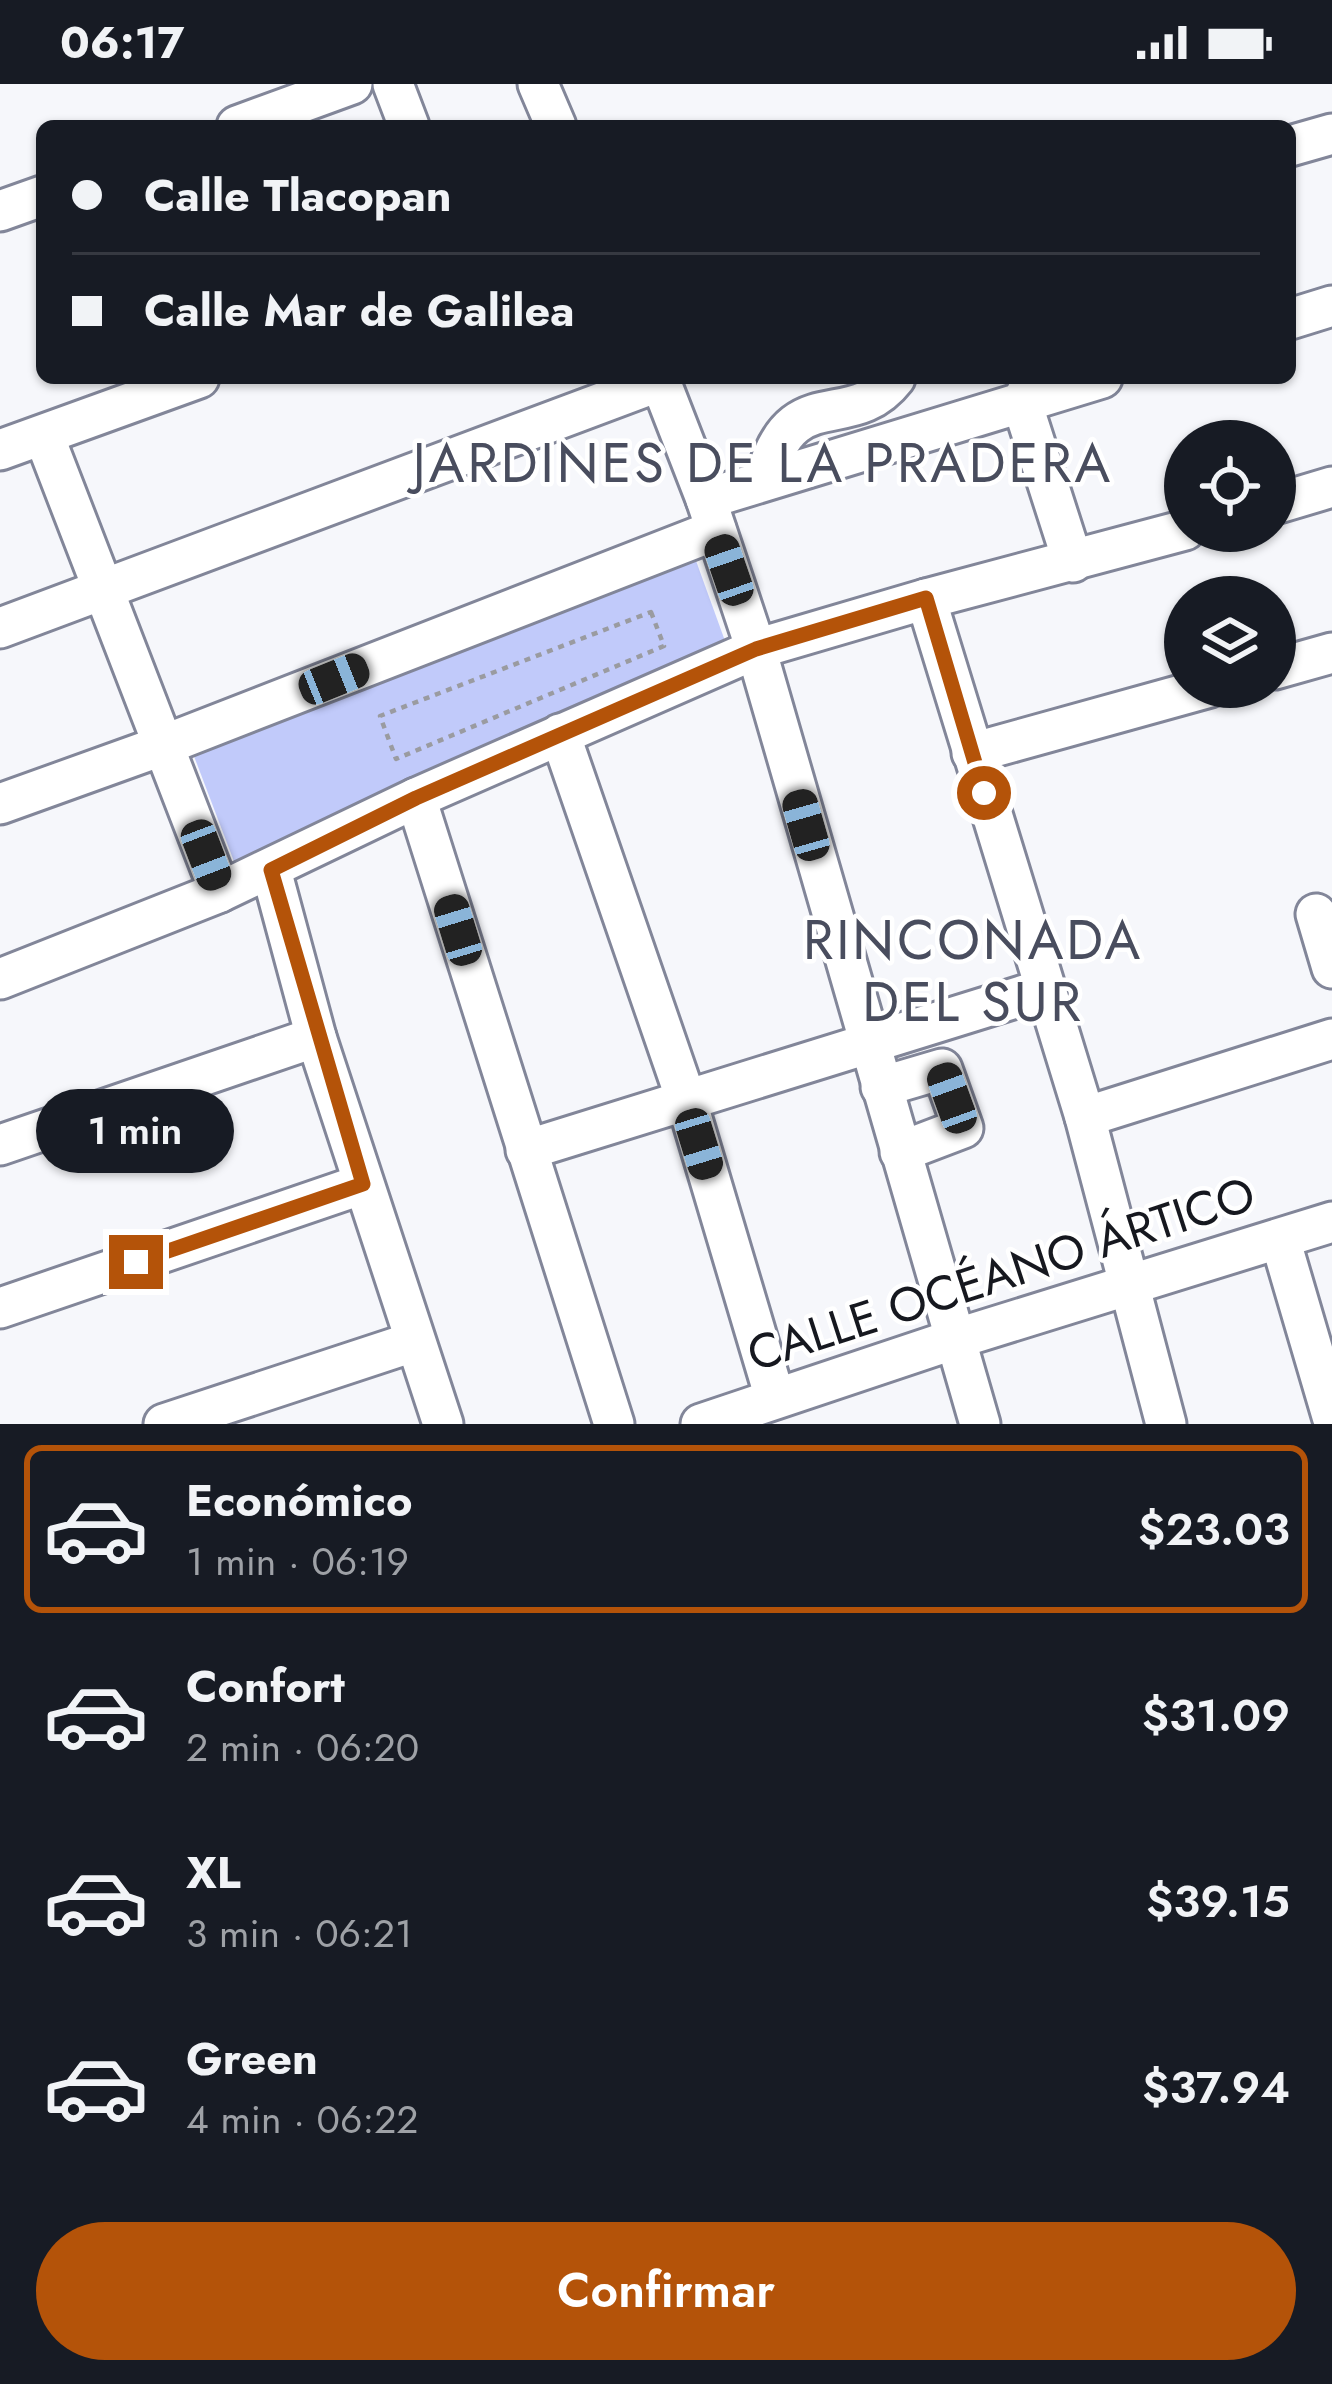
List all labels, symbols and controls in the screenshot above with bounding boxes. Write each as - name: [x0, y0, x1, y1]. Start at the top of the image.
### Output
- text: 06:17: [60, 10, 184, 75]
- text: Calle Tlacopan: [144, 163, 452, 228]
- text: Calle Mar de Galilea: [144, 278, 574, 343]
- map controls: [1164, 420, 1296, 708]
- button: locate: [1164, 420, 1296, 552]
- district label: JARDINES DE LA PRADERA: [407, 424, 1113, 502]
- car: [700, 530, 758, 610]
- button: layers: [1164, 576, 1296, 708]
- car: [294, 649, 374, 709]
- route start: [957, 766, 1011, 820]
- car: [779, 785, 833, 865]
- car: [176, 815, 236, 895]
- car: [430, 890, 486, 970]
- district label: RINCONADA DEL SUR: [803, 901, 1143, 1041]
- car: [923, 1058, 981, 1138]
- callout: 1 min: [37, 1088, 235, 1172]
- text: 1 min: [88, 1102, 182, 1159]
- car: [671, 1104, 727, 1184]
- street label: CALLE OCÉANO ÁRTICO: [738, 1159, 1264, 1389]
- route end: [109, 1235, 163, 1289]
- text: Económico: [186, 1468, 412, 1533]
- icon: car: [42, 1475, 150, 1583]
- text: $23.03: [1138, 1497, 1290, 1562]
- text: 1 min · 06:19: [186, 1533, 409, 1590]
- text: Confort: [186, 1654, 345, 1719]
- icon: car: [42, 1661, 150, 1769]
- text: $31.09: [1142, 1683, 1290, 1748]
- text: 2 min · 06:20: [186, 1719, 419, 1776]
- text: XL: [186, 1840, 241, 1905]
- icon: car: [42, 1847, 150, 1955]
- text: $39.15: [1146, 1869, 1290, 1934]
- text: 3 min · 06:21: [186, 1905, 412, 1962]
- text: Green: [186, 2026, 318, 2091]
- icon: car: [42, 2033, 150, 2141]
- text: $37.94: [1142, 2055, 1290, 2120]
- text: 4 min · 06:22: [186, 2091, 419, 2148]
- button: Confirmar: [36, 2222, 1296, 2360]

